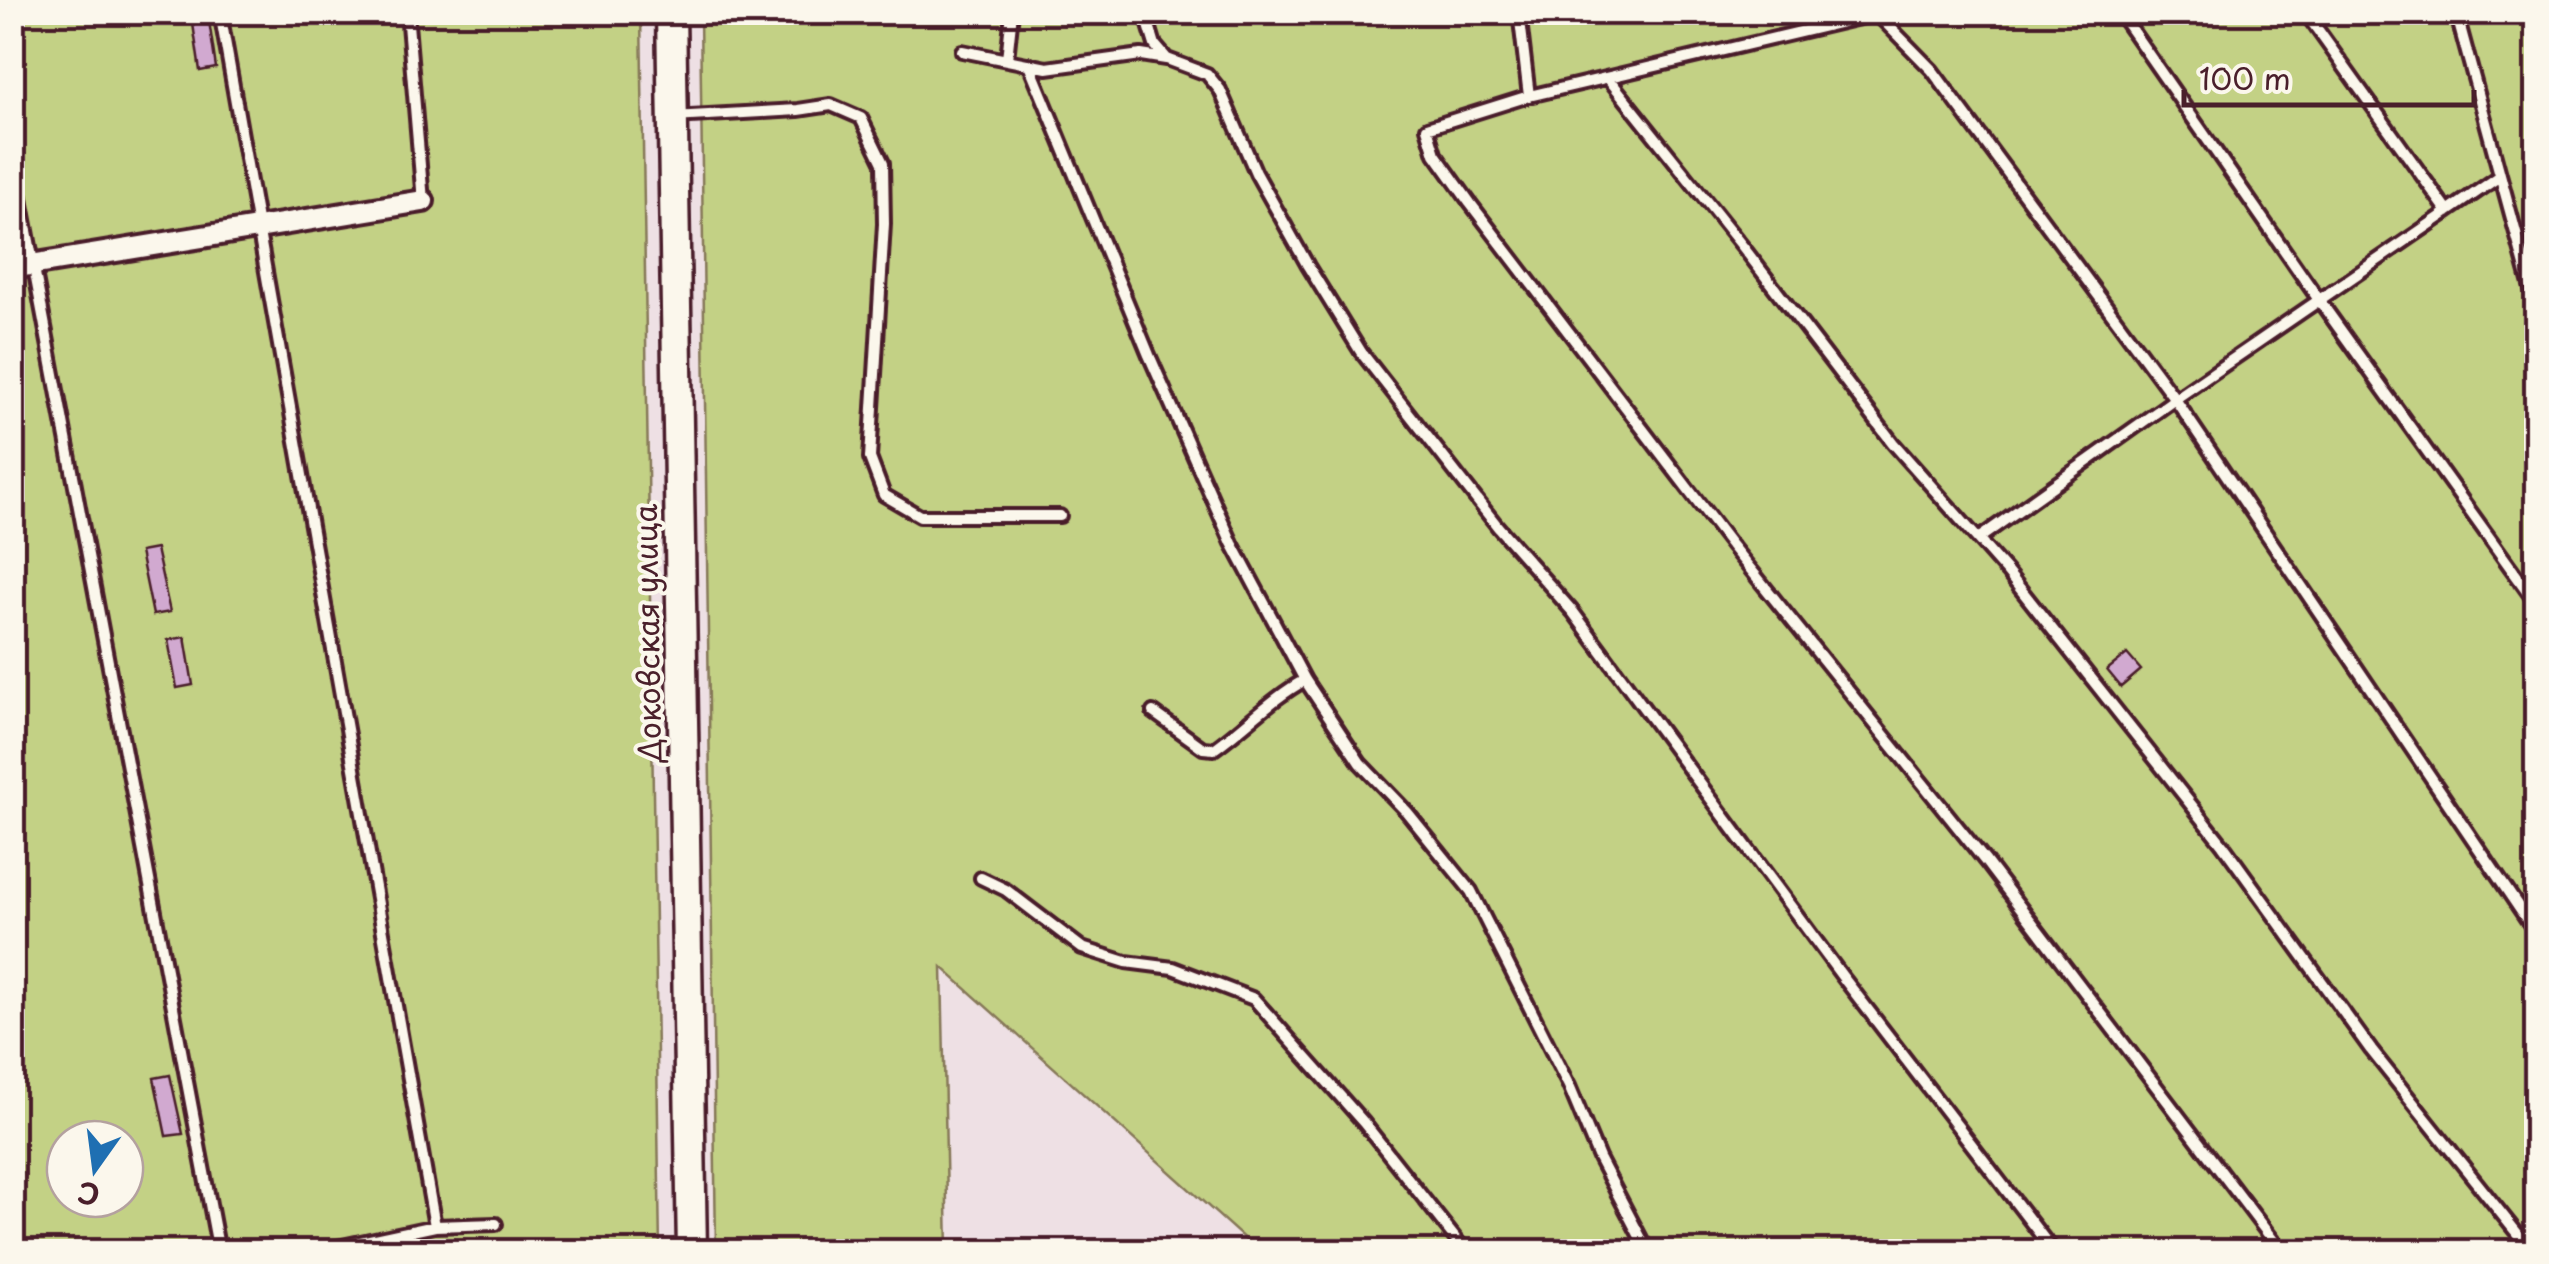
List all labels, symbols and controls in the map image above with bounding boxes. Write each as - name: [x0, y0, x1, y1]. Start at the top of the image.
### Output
- scale bar: [2184, 45, 2474, 107]
- text: 100 m: [2199, 55, 2291, 100]
- street label: Доковская улица: [622, 503, 671, 764]
- north arrow: [45, 1119, 145, 1219]
- text: С: [73, 1171, 104, 1218]

